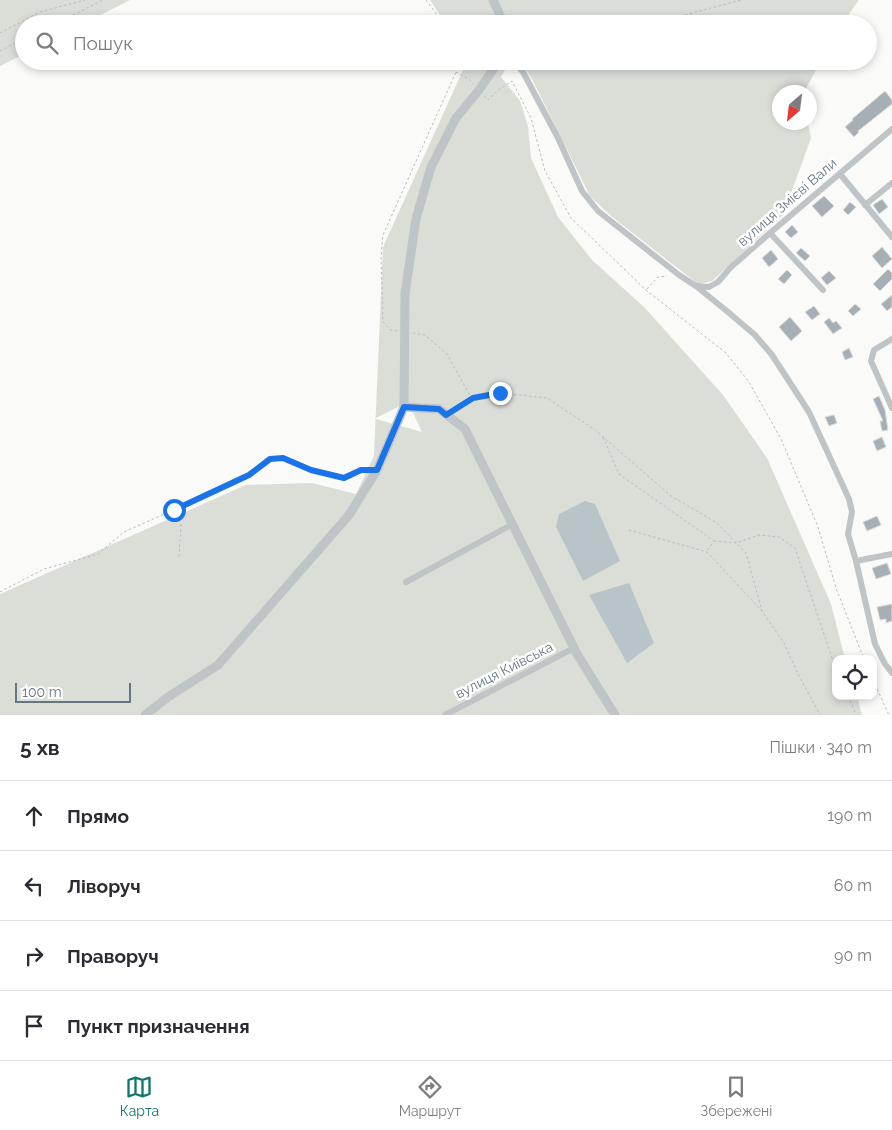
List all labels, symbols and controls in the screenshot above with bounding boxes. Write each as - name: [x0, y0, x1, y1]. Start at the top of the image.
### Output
- search box: [15, 15, 877, 70]
- icon: search: [33, 29, 61, 57]
- text: Пошук: [73, 32, 133, 54]
- north arrow: [772, 85, 817, 130]
- street label: вулиця Змієві Вали: [734, 155, 840, 249]
- route end: [489, 382, 512, 405]
- route start: [163, 499, 186, 522]
- street label: вулиця Київська: [453, 638, 555, 702]
- map controls: [832, 655, 877, 700]
- button: locate: [832, 655, 877, 700]
- scale bar: [15, 680, 131, 703]
- text: 100 m: [22, 684, 62, 700]
- text: 5 хв: [20, 735, 60, 760]
- text: Пішки · 340 m: [769, 738, 872, 757]
- icon: ahead: [20, 802, 48, 830]
- text: Прямо: [67, 805, 129, 827]
- text: 190 m: [827, 806, 872, 825]
- icon: left: [20, 872, 48, 900]
- text: Ліворуч: [67, 875, 141, 897]
- text: 60 m: [834, 876, 872, 895]
- icon: right: [20, 942, 48, 970]
- text: Праворуч: [67, 945, 159, 967]
- text: 90 m: [834, 946, 872, 965]
- icon: arrive: [20, 1012, 48, 1040]
- text: Пункт призначення: [67, 1015, 250, 1037]
- tab: Карта: [120, 1073, 159, 1119]
- tab: Маршрут: [399, 1073, 461, 1119]
- tab: Збережені: [701, 1073, 772, 1119]

